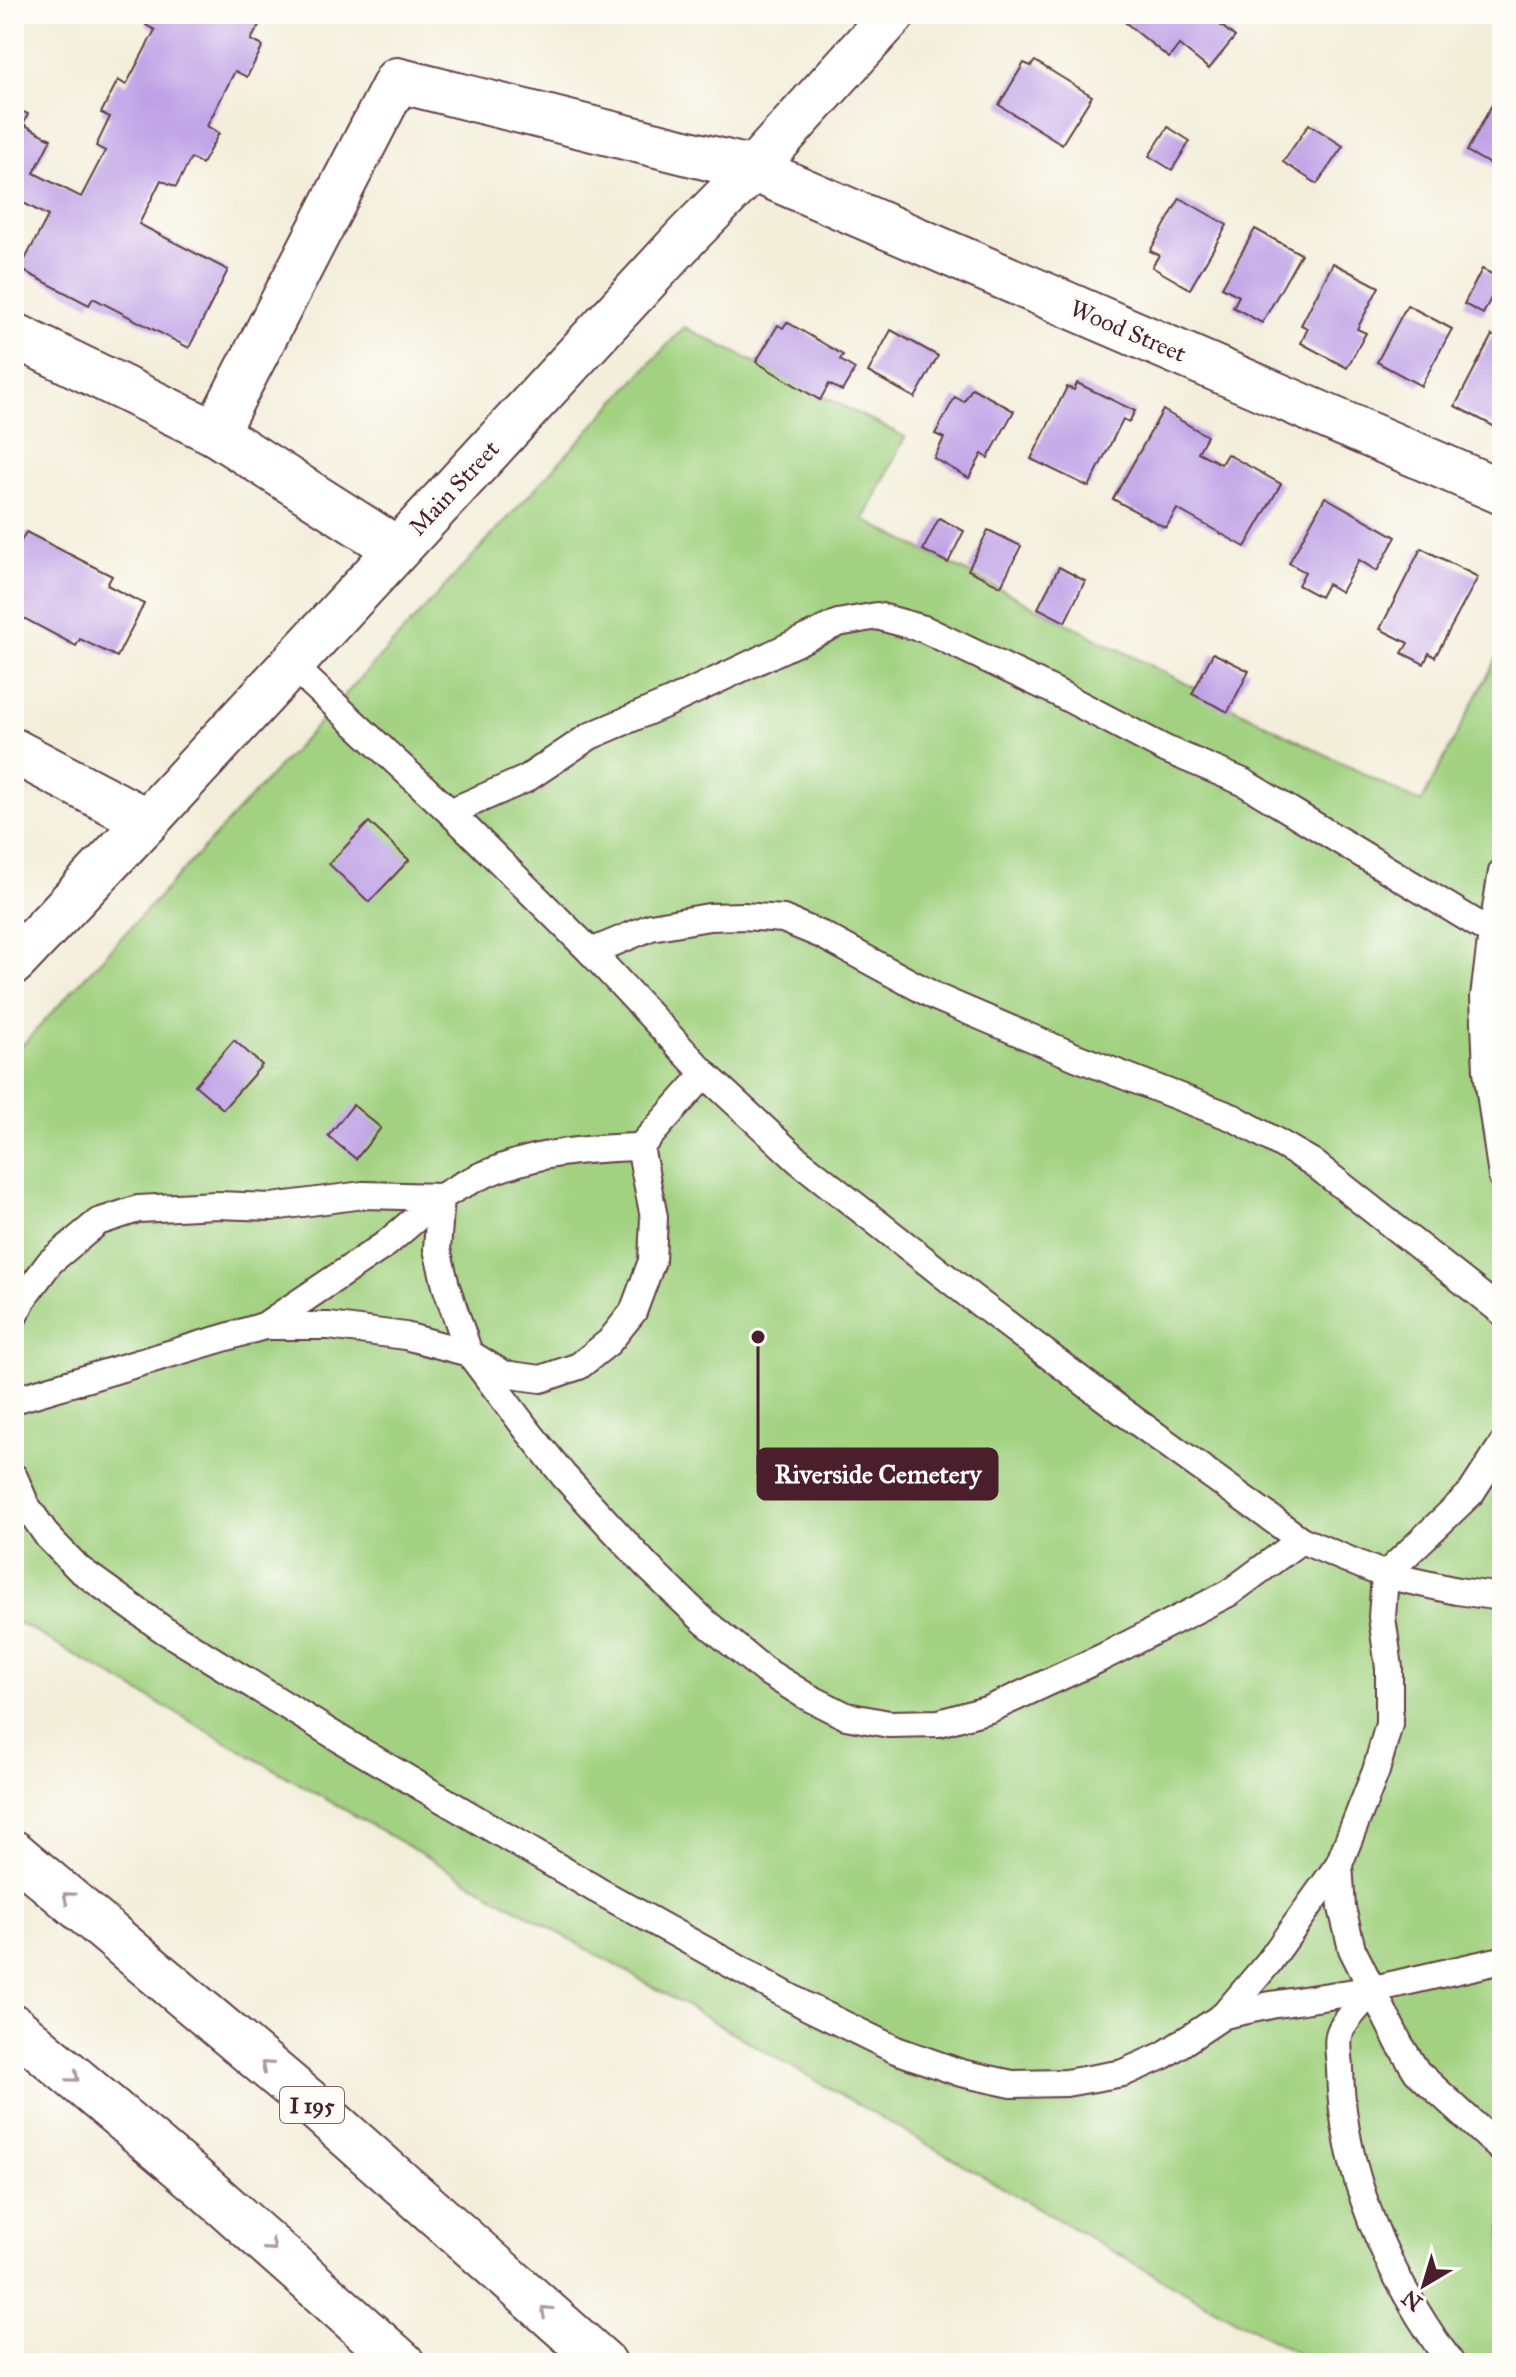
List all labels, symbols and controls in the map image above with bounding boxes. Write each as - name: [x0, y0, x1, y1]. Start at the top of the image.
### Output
- street label: Wood Street: [1065, 293, 1191, 369]
- street label: Main Street: [402, 434, 506, 542]
- callout: Riverside Cemetery: [758, 1449, 997, 1499]
- text: Riverside Cemetery: [774, 1458, 983, 1490]
- one-way arrow: [63, 1892, 77, 1907]
- one-way arrow: [261, 2061, 275, 2076]
- one-way arrow: [65, 2067, 79, 2082]
- road number: I 195: [280, 2087, 344, 2123]
- one-way arrow: [262, 2236, 277, 2251]
- north arrow: [1384, 2245, 1464, 2325]
- text: N: [1396, 2284, 1428, 2317]
- one-way arrow: [540, 2306, 555, 2321]

